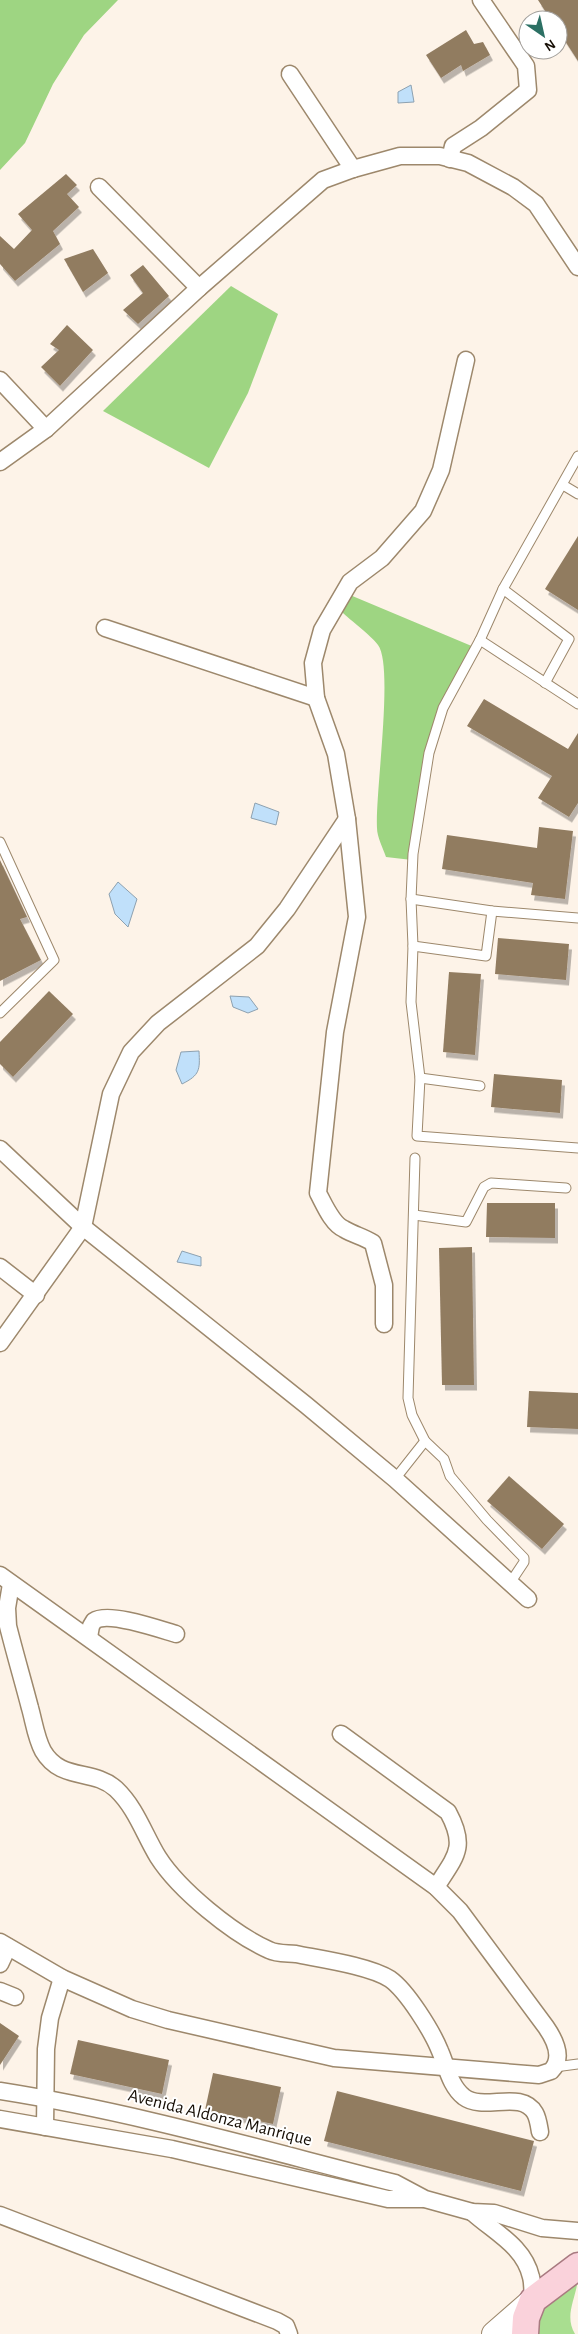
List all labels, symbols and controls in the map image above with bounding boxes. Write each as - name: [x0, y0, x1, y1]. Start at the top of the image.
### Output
- north arrow: [518, 10, 568, 60]
- text: N: [542, 36, 558, 53]
- street label: Avenida Aldonza Manrique: [126, 2086, 314, 2150]

